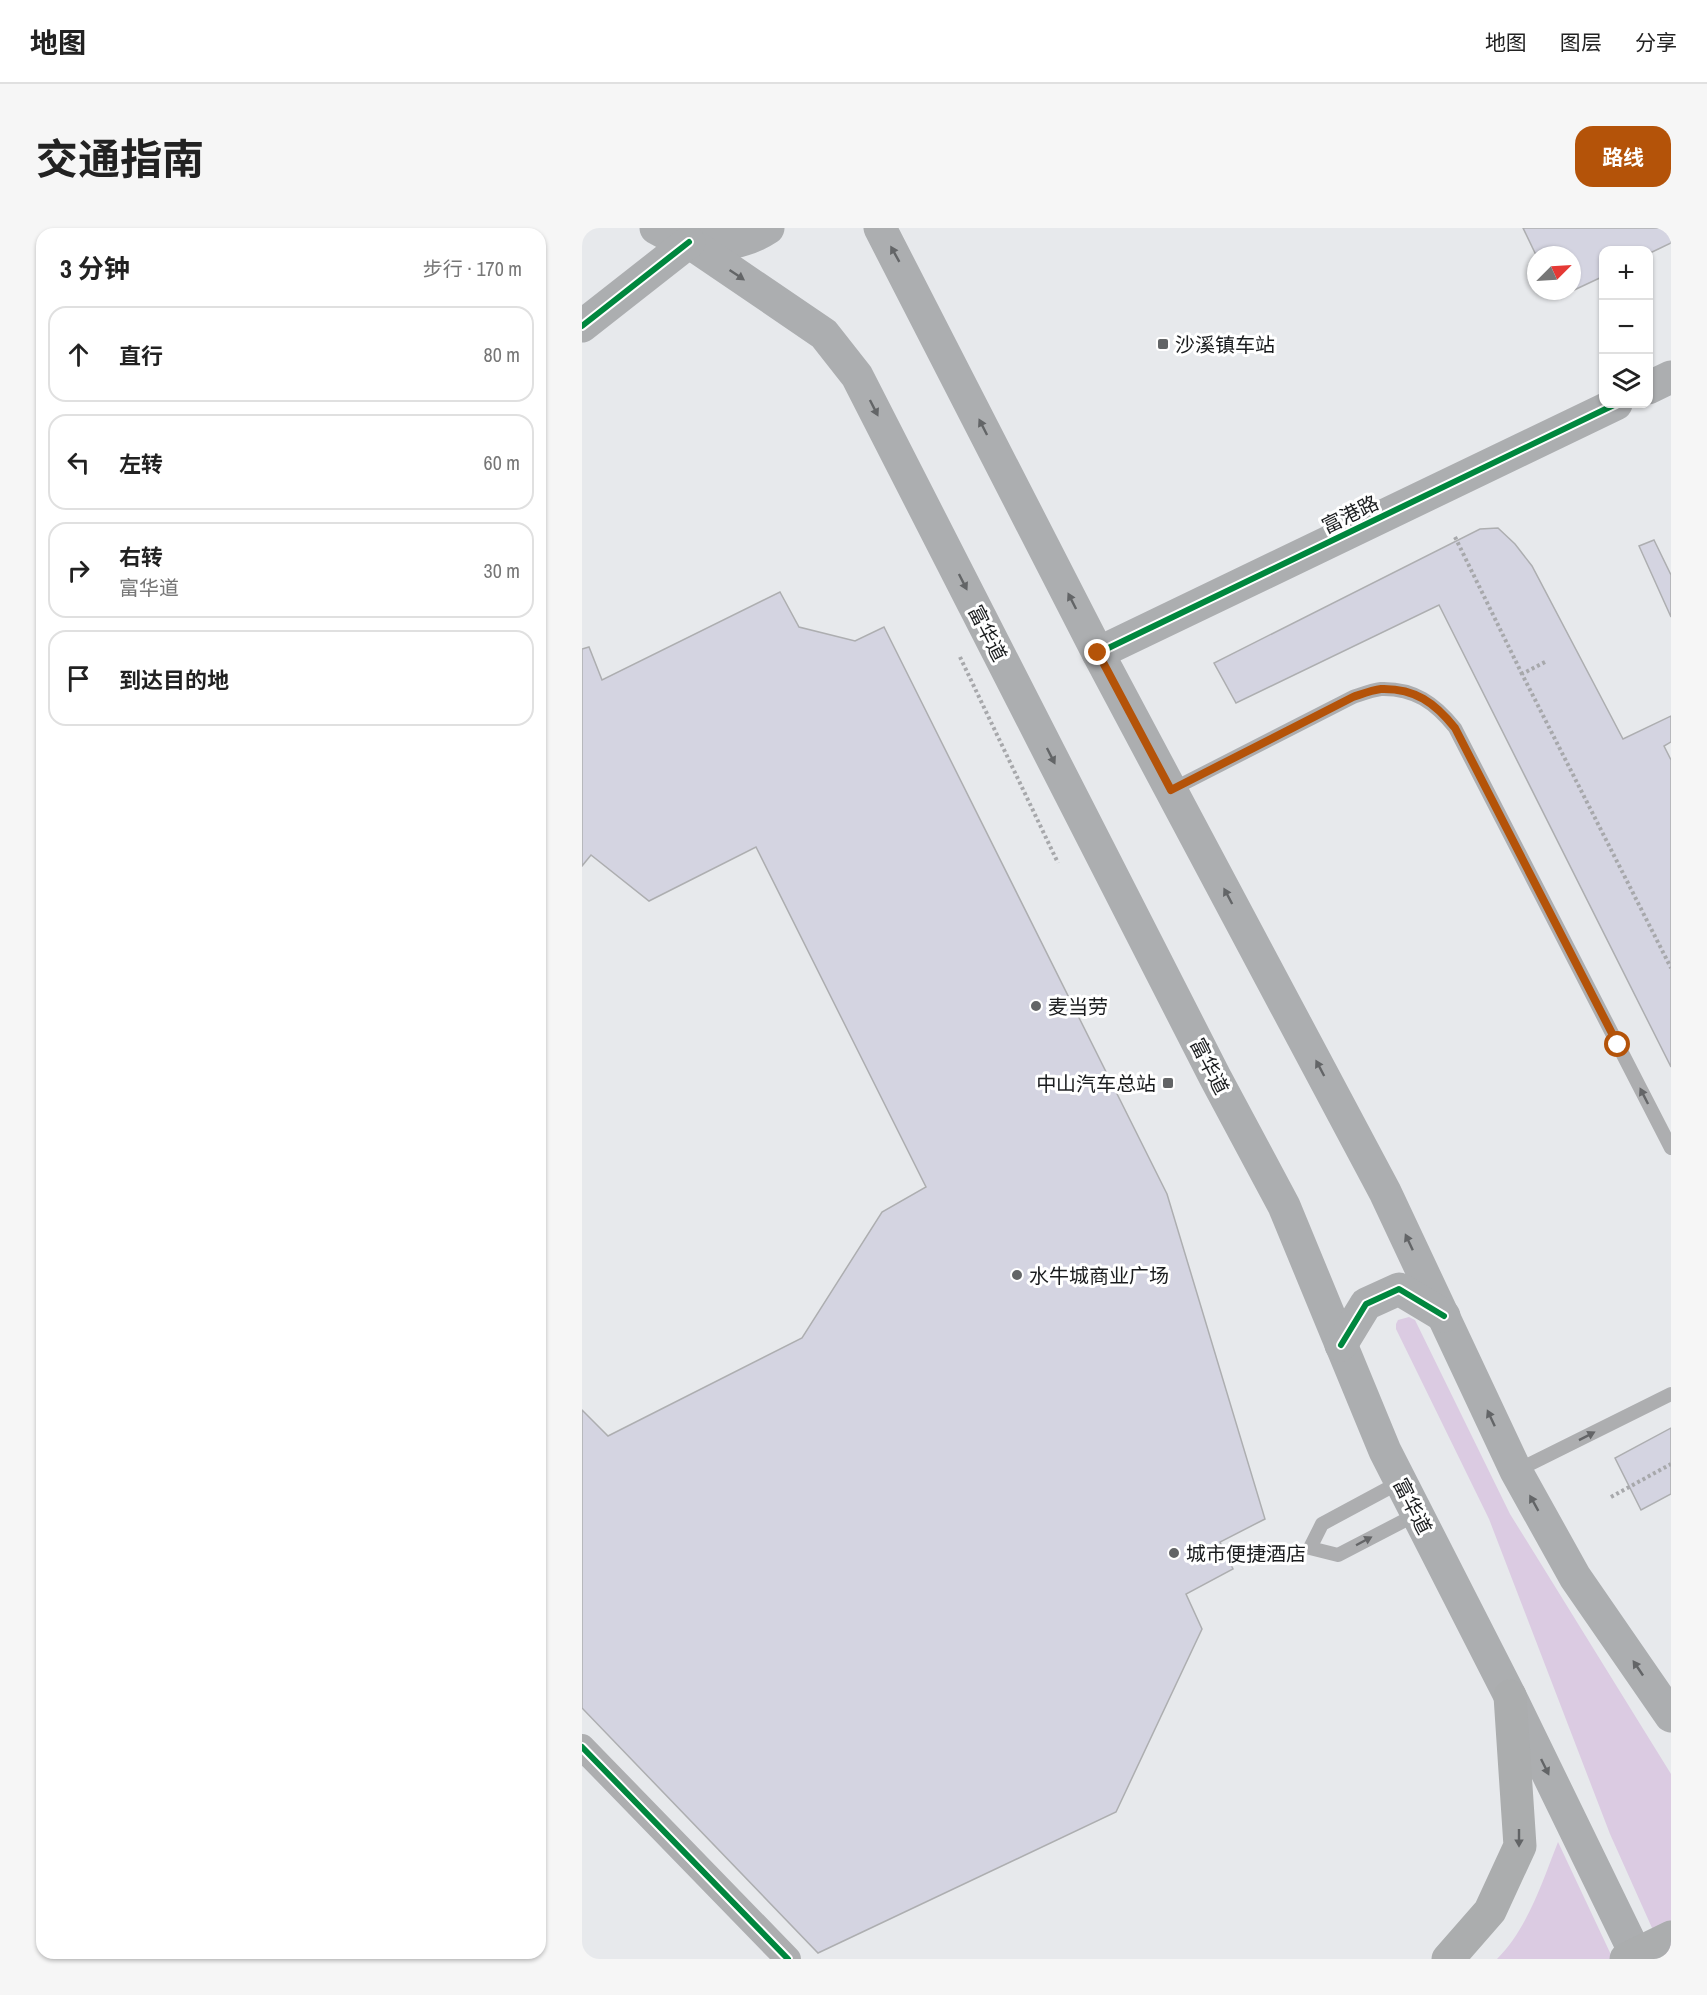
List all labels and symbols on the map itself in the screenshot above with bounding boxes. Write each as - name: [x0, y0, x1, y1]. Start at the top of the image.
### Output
- one-way arrow: [890, 245, 900, 262]
- north arrow: [1527, 246, 1581, 300]
- one-way arrow: [729, 269, 745, 281]
- place label: 沙溪镇车站: [1175, 331, 1275, 358]
- marker: 沙溪镇车站: [1156, 337, 1170, 351]
- one-way arrow: [869, 400, 879, 417]
- one-way arrow: [979, 419, 988, 436]
- street label: 富港路: [1317, 489, 1383, 539]
- one-way arrow: [957, 573, 967, 591]
- one-way arrow: [1067, 593, 1076, 610]
- street label: 富华道: [962, 600, 1014, 666]
- route end: [1084, 639, 1110, 665]
- one-way arrow: [1046, 747, 1056, 764]
- one-way arrow: [1223, 888, 1233, 905]
- place label: 麦当劳: [1048, 993, 1108, 1020]
- marker: 麦当劳: [1029, 999, 1043, 1013]
- route start: [1604, 1031, 1630, 1057]
- street label: 富华道: [1184, 1033, 1236, 1099]
- one-way arrow: [1315, 1060, 1325, 1077]
- place label: 中山汽车总站: [1036, 1070, 1156, 1097]
- marker: 中山汽车总站: [1161, 1076, 1175, 1090]
- one-way arrow: [1639, 1087, 1649, 1104]
- one-way arrow: [1404, 1233, 1413, 1250]
- place label: 水牛城商业广场: [1029, 1262, 1169, 1289]
- marker: 水牛城商业广场: [1010, 1268, 1024, 1282]
- one-way arrow: [1487, 1410, 1496, 1427]
- one-way arrow: [1579, 1431, 1596, 1440]
- street label: 富华道: [1387, 1473, 1439, 1539]
- one-way arrow: [1529, 1494, 1539, 1511]
- one-way arrow: [1356, 1536, 1373, 1546]
- place label: 城市便捷酒店: [1186, 1540, 1306, 1567]
- marker: 城市便捷酒店: [1167, 1546, 1181, 1560]
- one-way arrow: [1633, 1660, 1644, 1676]
- one-way arrow: [1541, 1759, 1550, 1776]
- one-way arrow: [1514, 1829, 1524, 1848]

